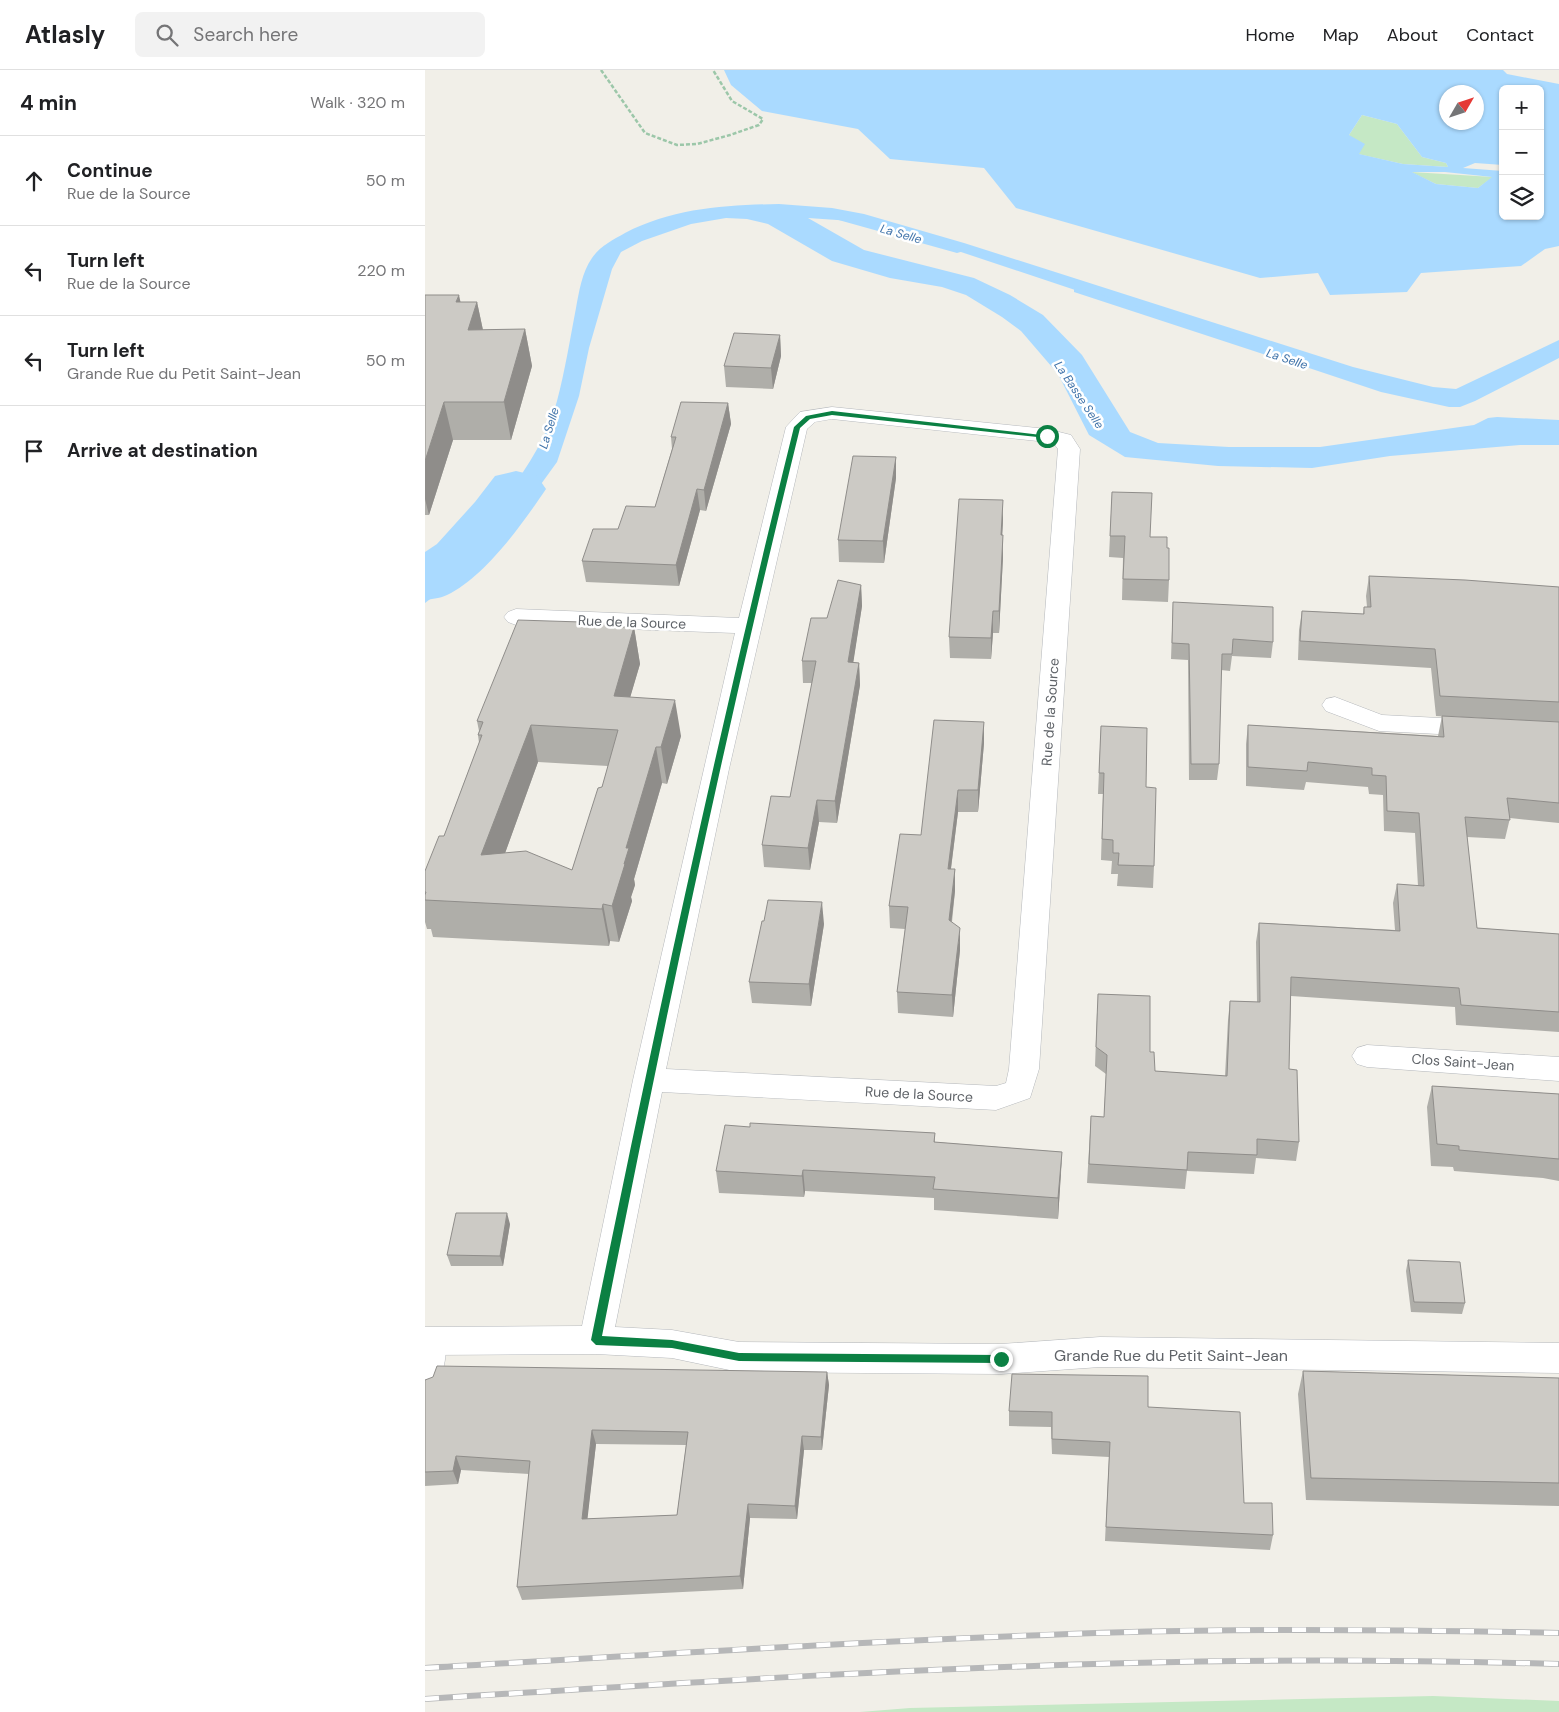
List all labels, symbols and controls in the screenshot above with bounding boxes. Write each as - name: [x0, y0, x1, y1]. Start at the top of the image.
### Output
- search box: [135, 12, 485, 57]
- text: Atlasly: [25, 19, 105, 50]
- icon: search: [153, 21, 181, 49]
- text: Search here: [193, 22, 298, 47]
- text: Home: [1245, 23, 1295, 47]
- text: Map: [1323, 23, 1359, 47]
- text: About: [1387, 23, 1438, 47]
- text: Contact: [1466, 23, 1534, 47]
- north arrow: [1439, 85, 1484, 130]
- map controls: [1499, 85, 1544, 220]
- button: +: [1499, 85, 1544, 130]
- text: 4 min: [20, 89, 77, 117]
- text: Walk · 320 m: [310, 92, 405, 113]
- button: −: [1499, 130, 1544, 175]
- text: Continue: [67, 158, 153, 183]
- icon: ahead: [20, 167, 48, 195]
- text: 50 m: [366, 170, 405, 191]
- button: layers: [1499, 175, 1544, 220]
- text: Rue de la Source: [67, 183, 191, 204]
- water label: La Selle: [878, 220, 924, 248]
- text: Turn left: [67, 248, 145, 273]
- icon: left: [20, 257, 48, 285]
- text: 220 m: [357, 260, 405, 281]
- text: Rue de la Source: [67, 273, 191, 294]
- text: Turn left: [67, 338, 145, 363]
- water label: La Selle: [1264, 345, 1310, 373]
- icon: left: [20, 347, 48, 375]
- text: 50 m: [366, 350, 405, 371]
- water label: La Basse Selle: [1050, 358, 1108, 432]
- text: Grande Rue du Petit Saint-Jean: [67, 363, 301, 384]
- water label: La Selle: [535, 405, 563, 451]
- route start: [1036, 425, 1059, 448]
- icon: arrive: [20, 437, 48, 465]
- text: Arrive at destination: [67, 438, 258, 463]
- street label: Rue de la Source: [578, 611, 686, 633]
- street label: Rue de la Source: [1037, 657, 1063, 767]
- street label: Clos Saint-Jean: [1411, 1049, 1515, 1075]
- street label: Rue de la Source: [864, 1082, 974, 1106]
- street label: Grande Rue du Petit Saint-Jean: [1054, 1345, 1288, 1366]
- route end: [990, 1348, 1013, 1371]

